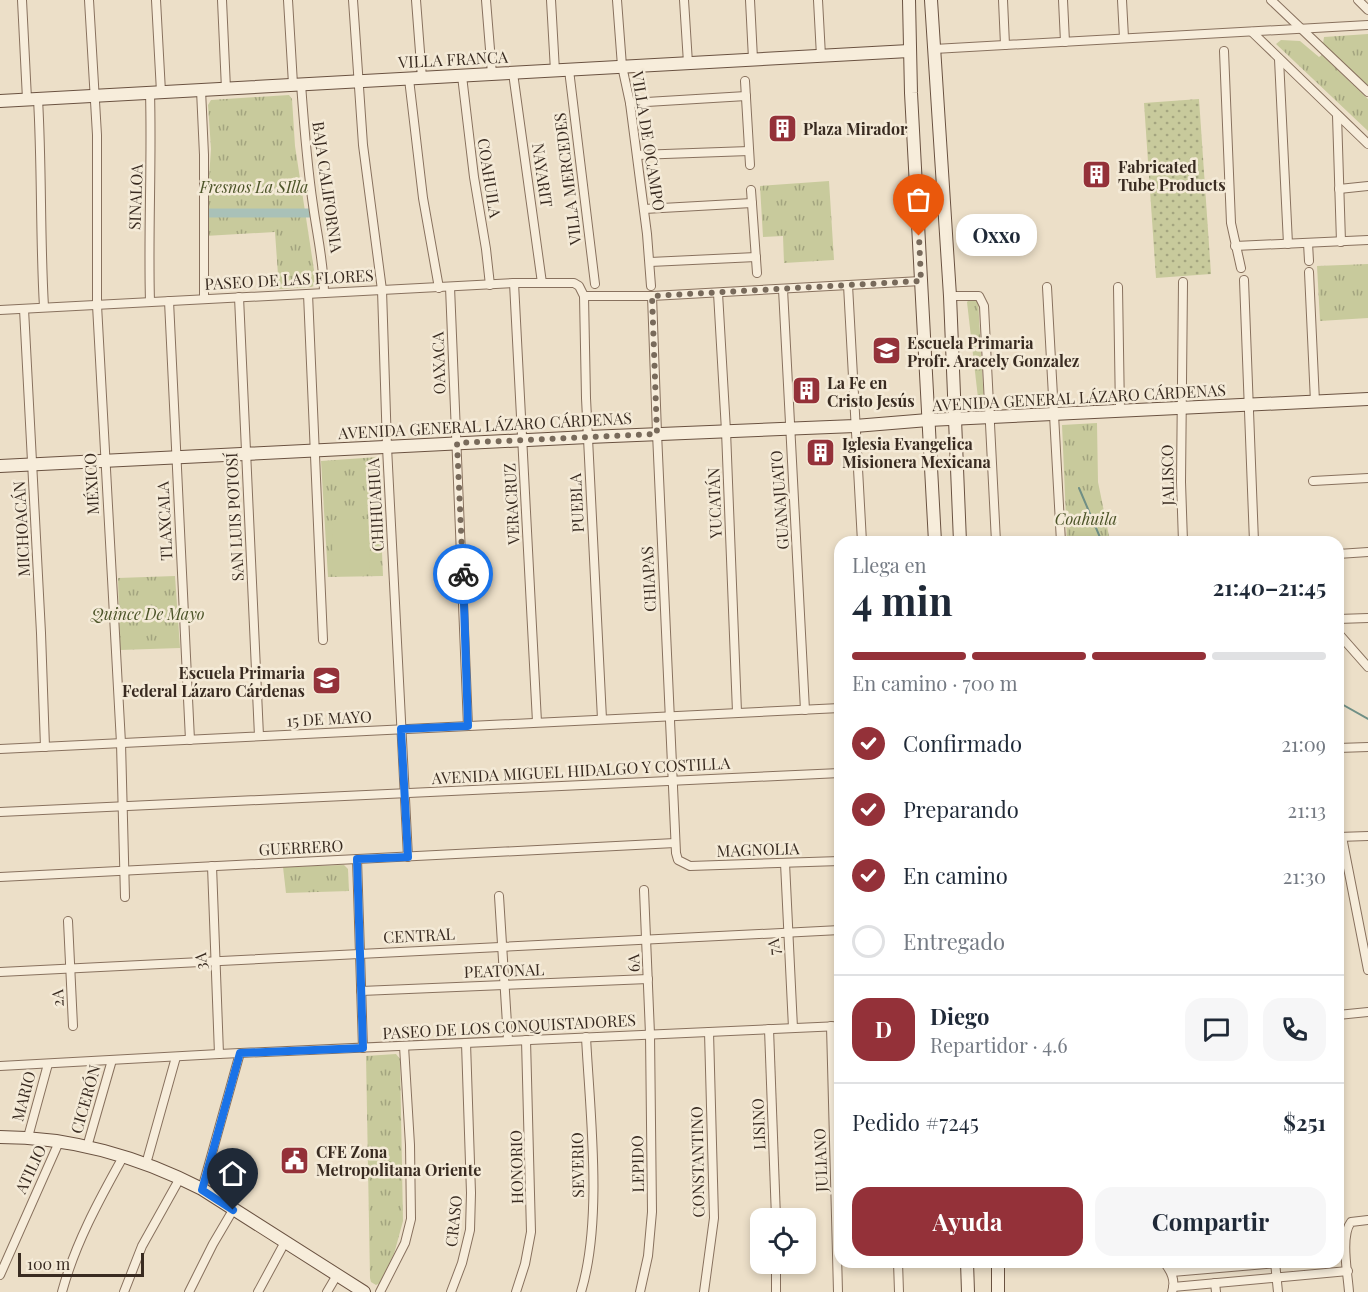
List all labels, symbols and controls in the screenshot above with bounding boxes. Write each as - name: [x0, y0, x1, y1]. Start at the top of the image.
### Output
- street label: VILLA FRANCA: [397, 46, 509, 72]
- street label: VILLA DE OCAMPO: [627, 69, 670, 213]
- street label: VILLA MERCEDES: [548, 112, 586, 247]
- building icon: Plaza Mirador: [766, 112, 798, 144]
- place label: Plaza Mirador: [803, 118, 908, 139]
- street label: BAJA CALIFORNIA: [308, 120, 348, 255]
- street label: COAHUILA: [473, 137, 507, 220]
- street label: NAYARIT: [528, 142, 558, 209]
- place label: Fabricated Tube Products: [1118, 156, 1226, 195]
- building icon: Fabricated Tube Products: [1081, 159, 1113, 191]
- street label: SINALOA: [123, 163, 147, 230]
- pin: [893, 174, 944, 236]
- park label: Fresnos La SIlla: [199, 176, 308, 197]
- icon: bag: [902, 183, 935, 216]
- callout: Oxxo: [955, 215, 1036, 257]
- text: Oxxo: [973, 221, 1020, 248]
- street label: PASEO DE LAS FLORES: [204, 264, 374, 294]
- street label: OAXACA: [426, 330, 450, 395]
- place label: Escuela Primaria Profr. Aracely Gonzalez: [907, 332, 1080, 371]
- school or university icon: Escuela Primaria Profr. Aracely Gonzalez: [870, 335, 902, 367]
- place label: La Fe en Cristo Jesús: [827, 372, 915, 411]
- building icon: La Fe en Cristo Jesús: [790, 375, 822, 407]
- street label: AVENIDA GENERAL LÁZARO CÁRDENAS: [931, 379, 1226, 415]
- street label: AVENIDA GENERAL LÁZARO CÁRDENAS: [337, 407, 632, 443]
- place label: Iglesia Evangelica Misionera Mexicana: [842, 433, 992, 472]
- building icon: Iglesia Evangelica Misionera Mexicana: [805, 436, 837, 468]
- street label: JALISCO: [1156, 444, 1178, 507]
- street label: GUANAJUATO: [765, 449, 793, 550]
- street label: SAN LUIS POTOSÍ: [220, 451, 248, 582]
- street label: MÉXICO: [79, 452, 103, 515]
- street label: CHIHUAHUA: [362, 457, 388, 552]
- street label: VERACRUZ: [498, 463, 524, 546]
- street label: YUCATÁN: [702, 467, 726, 540]
- street label: PUEBLA: [564, 472, 588, 533]
- street label: TLAXCALA: [151, 480, 177, 561]
- street label: MICHOACÁN: [8, 481, 34, 577]
- park label: Coahuila: [1055, 508, 1117, 529]
- courier: [433, 544, 493, 604]
- street label: CHIAPAS: [636, 546, 660, 612]
- text: Llega en: [852, 551, 927, 578]
- icon: bike: [447, 558, 480, 591]
- text: 21:40–21:45: [1213, 572, 1326, 602]
- text: 4 min: [852, 574, 953, 626]
- park label: Quince De Mayo: [90, 603, 205, 624]
- place label: Escuela Primaria Federal Lázaro Cárdenas: [122, 662, 306, 701]
- school or university icon: Escuela Primaria Federal Lázaro Cárdenas: [310, 665, 342, 697]
- text: En camino · 700 m: [852, 669, 1017, 696]
- street label: 15 DE MAYO: [286, 705, 372, 731]
- icon: check: [852, 727, 885, 760]
- text: Confirmado: [903, 728, 1022, 758]
- text: 21:09: [1282, 730, 1326, 757]
- street label: AVENIDA MIGUEL HIDALGO Y COSTILLA: [430, 752, 732, 788]
- icon: check: [852, 793, 885, 826]
- text: Preparando: [903, 794, 1019, 824]
- text: 21:13: [1288, 796, 1326, 823]
- street label: GUERRERO: [258, 834, 344, 860]
- street label: MAGNOLIA: [716, 837, 801, 861]
- icon: check: [852, 859, 885, 892]
- text: En camino: [903, 860, 1008, 890]
- text: 21:30: [1283, 862, 1326, 889]
- street label: CENTRAL: [383, 923, 455, 947]
- text: Entregado: [903, 926, 1005, 956]
- street label: 7A: [762, 937, 784, 956]
- street label: 3A: [189, 951, 211, 970]
- street label: 6A: [622, 953, 644, 973]
- street label: PEATONAL: [463, 958, 545, 982]
- street label: 2A: [46, 988, 68, 1007]
- button: chat: [1185, 998, 1248, 1061]
- button: phone: [1263, 998, 1326, 1061]
- text: Diego: [930, 1001, 989, 1031]
- street label: PASEO DE LOS CONQUISTADORES: [382, 1009, 636, 1043]
- text: D: [875, 1014, 892, 1044]
- text: Repartidor · 4.6: [930, 1031, 1068, 1058]
- street label: CICERÓN: [65, 1062, 105, 1136]
- street label: MARIO: [6, 1068, 40, 1123]
- street label: LISINO: [747, 1098, 769, 1150]
- street label: CONSTANTINO: [686, 1106, 708, 1218]
- text: Pedido #7245: [852, 1107, 979, 1137]
- text: $251: [1283, 1107, 1326, 1137]
- street label: JULIANO: [808, 1128, 832, 1193]
- street label: HONORIO: [505, 1130, 527, 1204]
- street label: SEVERIO: [566, 1132, 588, 1198]
- street label: LEPIDO: [626, 1135, 648, 1193]
- street label: ATILIO: [9, 1141, 50, 1198]
- place label: CFE Zona Metropolitana Oriente: [316, 1141, 481, 1180]
- public building icon: CFE Zona Metropolitana Oriente: [279, 1144, 311, 1176]
- pin: [207, 1148, 258, 1210]
- icon: home: [216, 1157, 249, 1190]
- button: Ayuda: [852, 1187, 1083, 1256]
- button: Compartir: [1095, 1187, 1326, 1256]
- street label: CRASO: [440, 1194, 466, 1248]
- map controls: [750, 1208, 816, 1274]
- button: locate: [750, 1208, 816, 1274]
- scale bar: [18, 1250, 144, 1278]
- text: 100 m: [27, 1253, 70, 1274]

